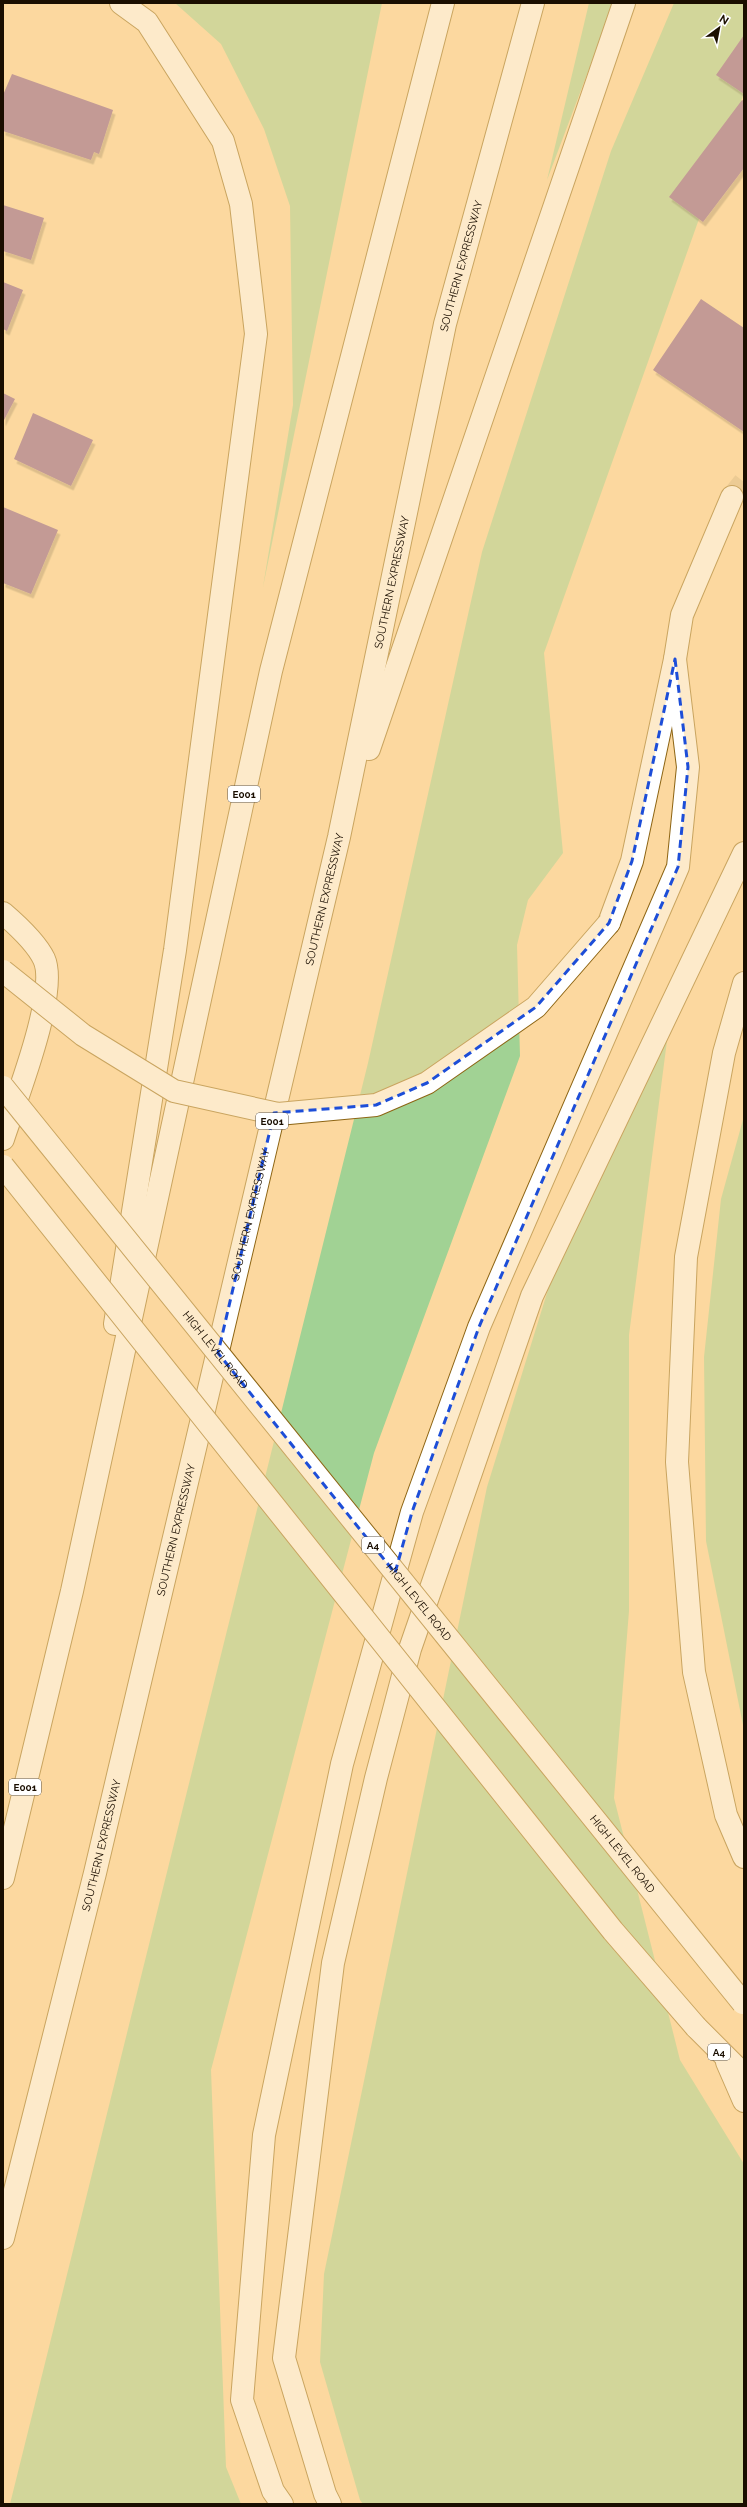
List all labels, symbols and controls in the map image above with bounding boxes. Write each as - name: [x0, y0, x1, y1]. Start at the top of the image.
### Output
- north arrow: [699, 8, 739, 48]
- text: N: [717, 12, 731, 28]
- street label: SOUTHERN EXPRESSWAY: [438, 199, 486, 333]
- street label: SOUTHERN EXPRESSWAY: [372, 515, 412, 650]
- road number: E001: [228, 786, 260, 802]
- street label: SOUTHERN EXPRESSWAY: [303, 832, 347, 967]
- road number: E001: [256, 1113, 288, 1129]
- street label: SOUTHERN EXPRESSWAY: [229, 1147, 272, 1282]
- street label: HIGH LEVEL ROAD: [180, 1309, 250, 1392]
- street label: SOUTHERN EXPRESSWAY: [154, 1463, 198, 1597]
- road number: A4: [362, 1537, 384, 1553]
- street label: HIGH LEVEL ROAD: [383, 1561, 454, 1644]
- street label: SOUTHERN EXPRESSWAY: [80, 1778, 124, 1913]
- road number: E001: [9, 1779, 41, 1795]
- street label: HIGH LEVEL ROAD: [587, 1813, 658, 1896]
- road number: A4: [708, 2044, 730, 2060]

